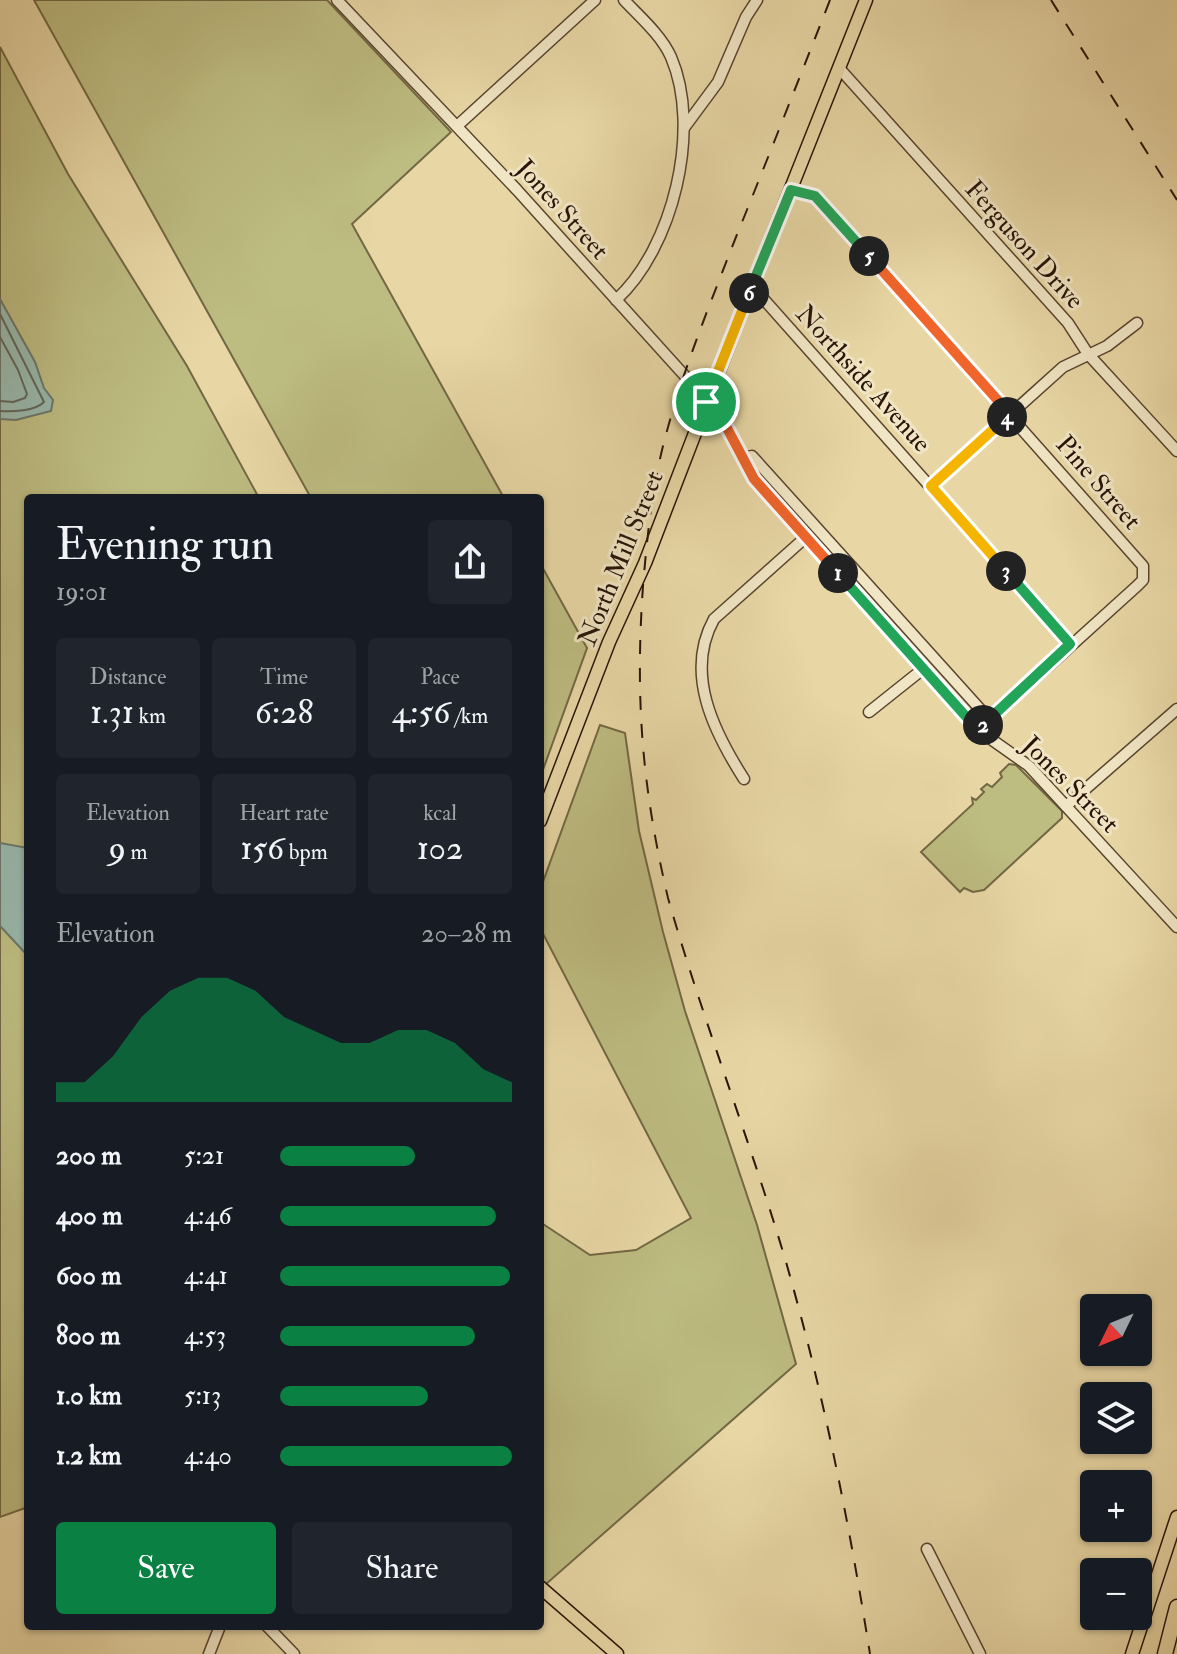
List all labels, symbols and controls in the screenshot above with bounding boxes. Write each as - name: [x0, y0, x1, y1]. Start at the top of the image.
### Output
- street label: Jones Street: [508, 152, 616, 266]
- street label: Ferguson Drive: [958, 174, 1091, 316]
- pin: 5: [849, 236, 889, 276]
- text: 5: [864, 242, 874, 270]
- pin: 6: [729, 273, 769, 313]
- text: 6: [743, 279, 755, 307]
- street label: Northside Avenue: [789, 298, 938, 459]
- pin: [672, 368, 740, 436]
- icon: arrive: [684, 380, 728, 424]
- pin: 4: [987, 397, 1027, 437]
- text: 4: [1001, 403, 1013, 431]
- street label: Pine Street: [1049, 429, 1148, 536]
- street label: North Mill Street: [571, 466, 671, 651]
- text: Evening run: [56, 518, 274, 573]
- button: share: [428, 520, 512, 604]
- pin: 3: [986, 551, 1026, 591]
- pin: 1: [818, 553, 858, 593]
- text: 3: [1002, 557, 1010, 585]
- text: 1: [834, 559, 842, 587]
- text: 19:01: [56, 576, 107, 608]
- text: Distance: [90, 663, 166, 691]
- text: Time: [260, 663, 308, 691]
- text: Pace: [420, 663, 460, 691]
- text: 1.31: [90, 691, 134, 734]
- text: 6:28: [255, 691, 313, 734]
- text: 4:56: [392, 691, 450, 734]
- text: km: [134, 702, 166, 730]
- text: /km: [450, 702, 488, 730]
- pin: 2: [963, 705, 1003, 745]
- text: 2: [977, 711, 989, 739]
- street label: Jones Street: [1014, 729, 1125, 840]
- text: Elevation: [86, 799, 170, 827]
- text: Heart rate: [239, 799, 329, 827]
- text: kcal: [423, 799, 457, 827]
- text: 9: [108, 827, 126, 870]
- text: 156: [240, 827, 284, 870]
- text: 102: [417, 827, 463, 870]
- text: m: [126, 838, 148, 866]
- text: bpm: [284, 838, 328, 866]
- text: Elevation: [56, 918, 155, 950]
- text: 20–28 m: [421, 918, 512, 950]
- text: 200 m: [56, 1140, 121, 1172]
- text: 5:21: [184, 1140, 224, 1172]
- text: 400 m: [56, 1200, 122, 1232]
- text: 4:46: [184, 1200, 232, 1232]
- text: 600 m: [56, 1260, 121, 1292]
- text: 4:41: [184, 1260, 228, 1292]
- north arrow: [1080, 1294, 1152, 1366]
- map controls: [1080, 1294, 1152, 1630]
- text: 800 m: [56, 1320, 121, 1352]
- text: 4:53: [184, 1320, 226, 1352]
- text: 1.0 km: [56, 1380, 122, 1412]
- text: 5:13: [184, 1380, 221, 1412]
- button: layers: [1080, 1382, 1152, 1454]
- text: 1.2 km: [56, 1440, 122, 1472]
- text: 4:40: [184, 1440, 232, 1472]
- button: +: [1080, 1470, 1152, 1542]
- button: Save: [56, 1522, 276, 1614]
- button: Share: [292, 1522, 512, 1614]
- button: −: [1080, 1558, 1152, 1630]

